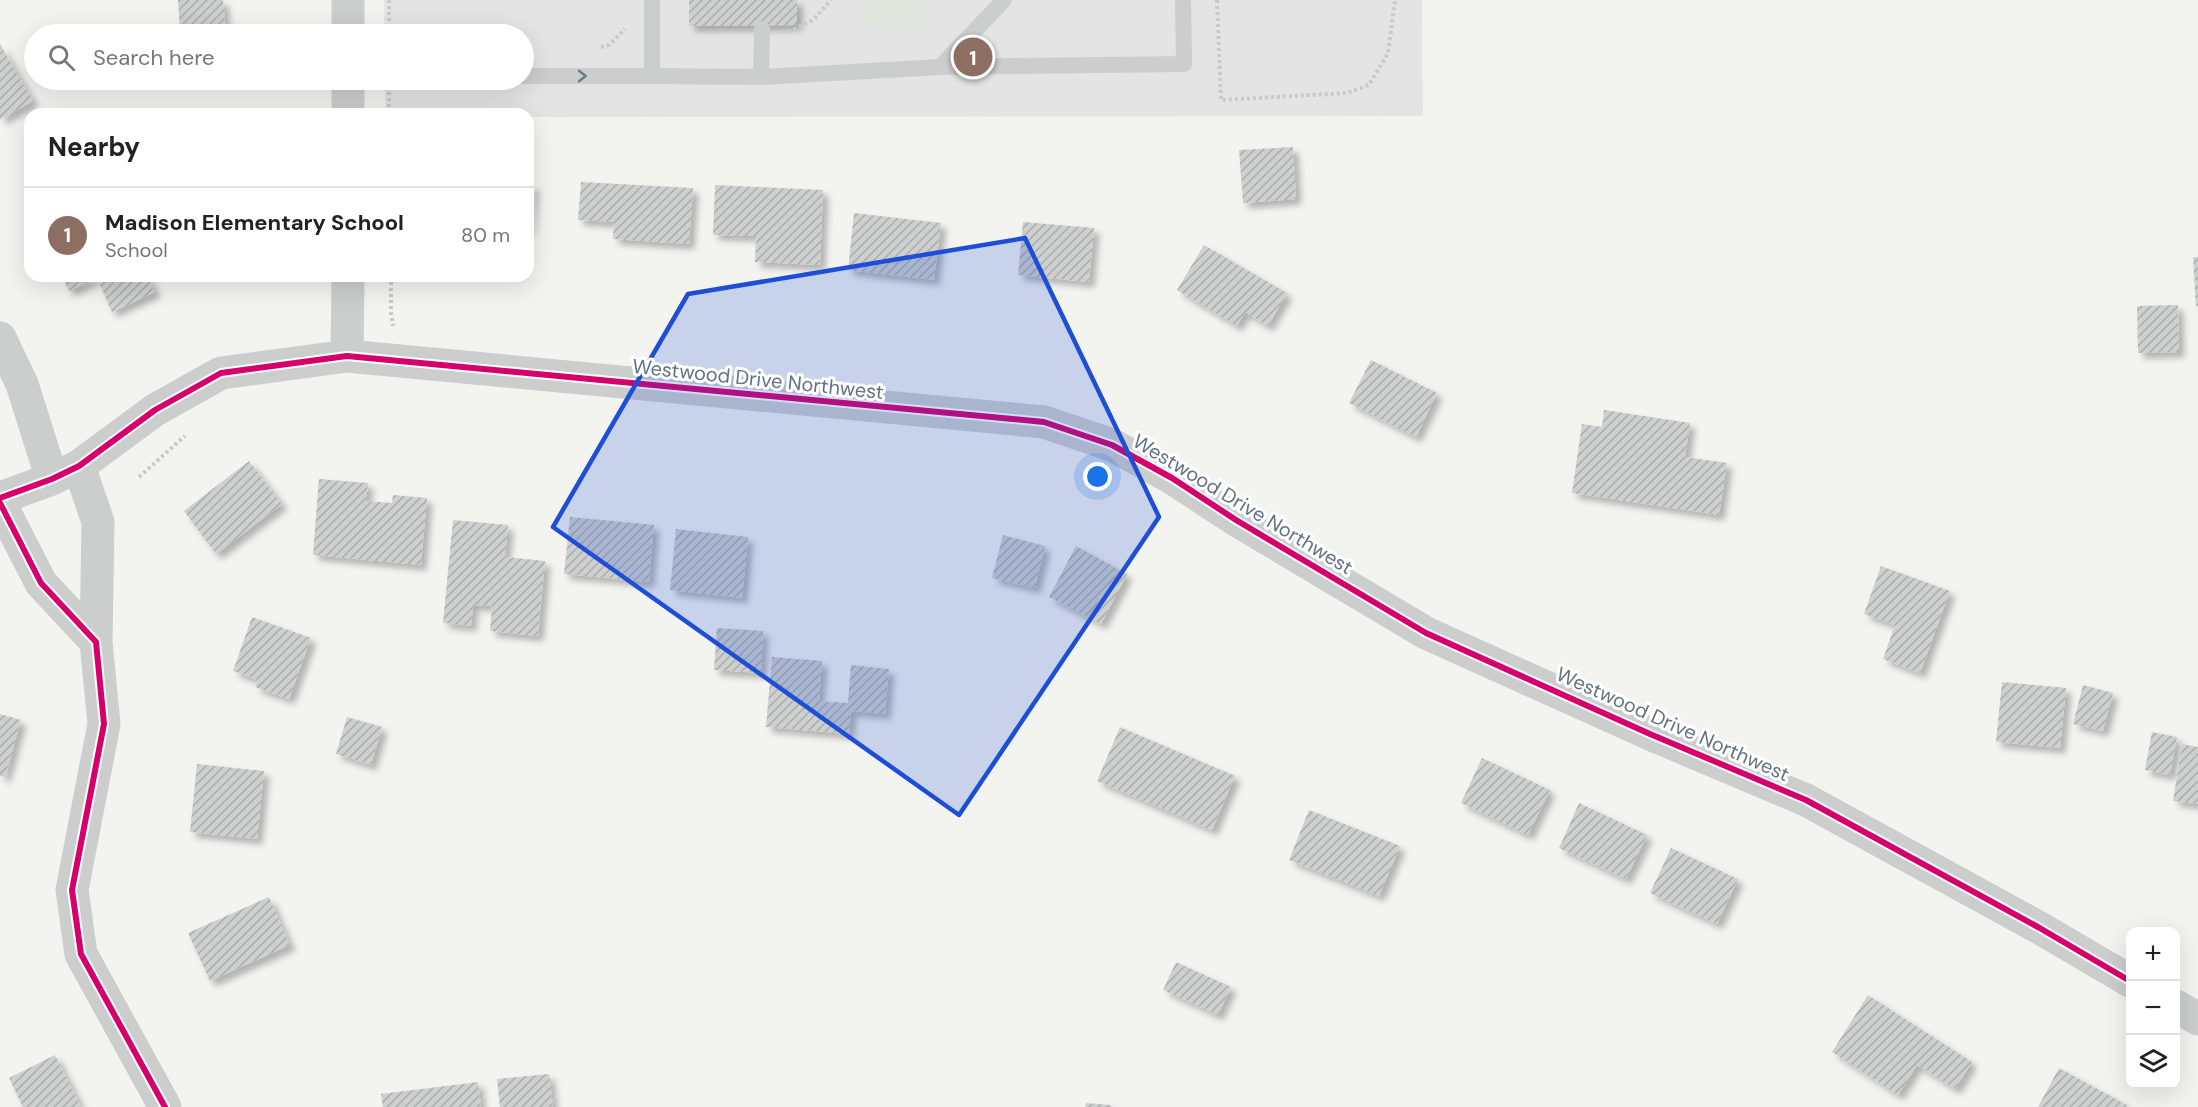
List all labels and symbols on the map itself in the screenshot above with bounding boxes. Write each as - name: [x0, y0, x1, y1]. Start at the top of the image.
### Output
- pin: 1: [954, 34, 992, 80]
- one-way arrow: [577, 70, 586, 82]
- street label: Westwood Drive Northwest: [631, 353, 885, 405]
- street label: Westwood Drive Northwest: [1128, 428, 1358, 580]
- your location: [1083, 462, 1112, 491]
- street label: Westwood Drive Northwest: [1552, 661, 1794, 787]

